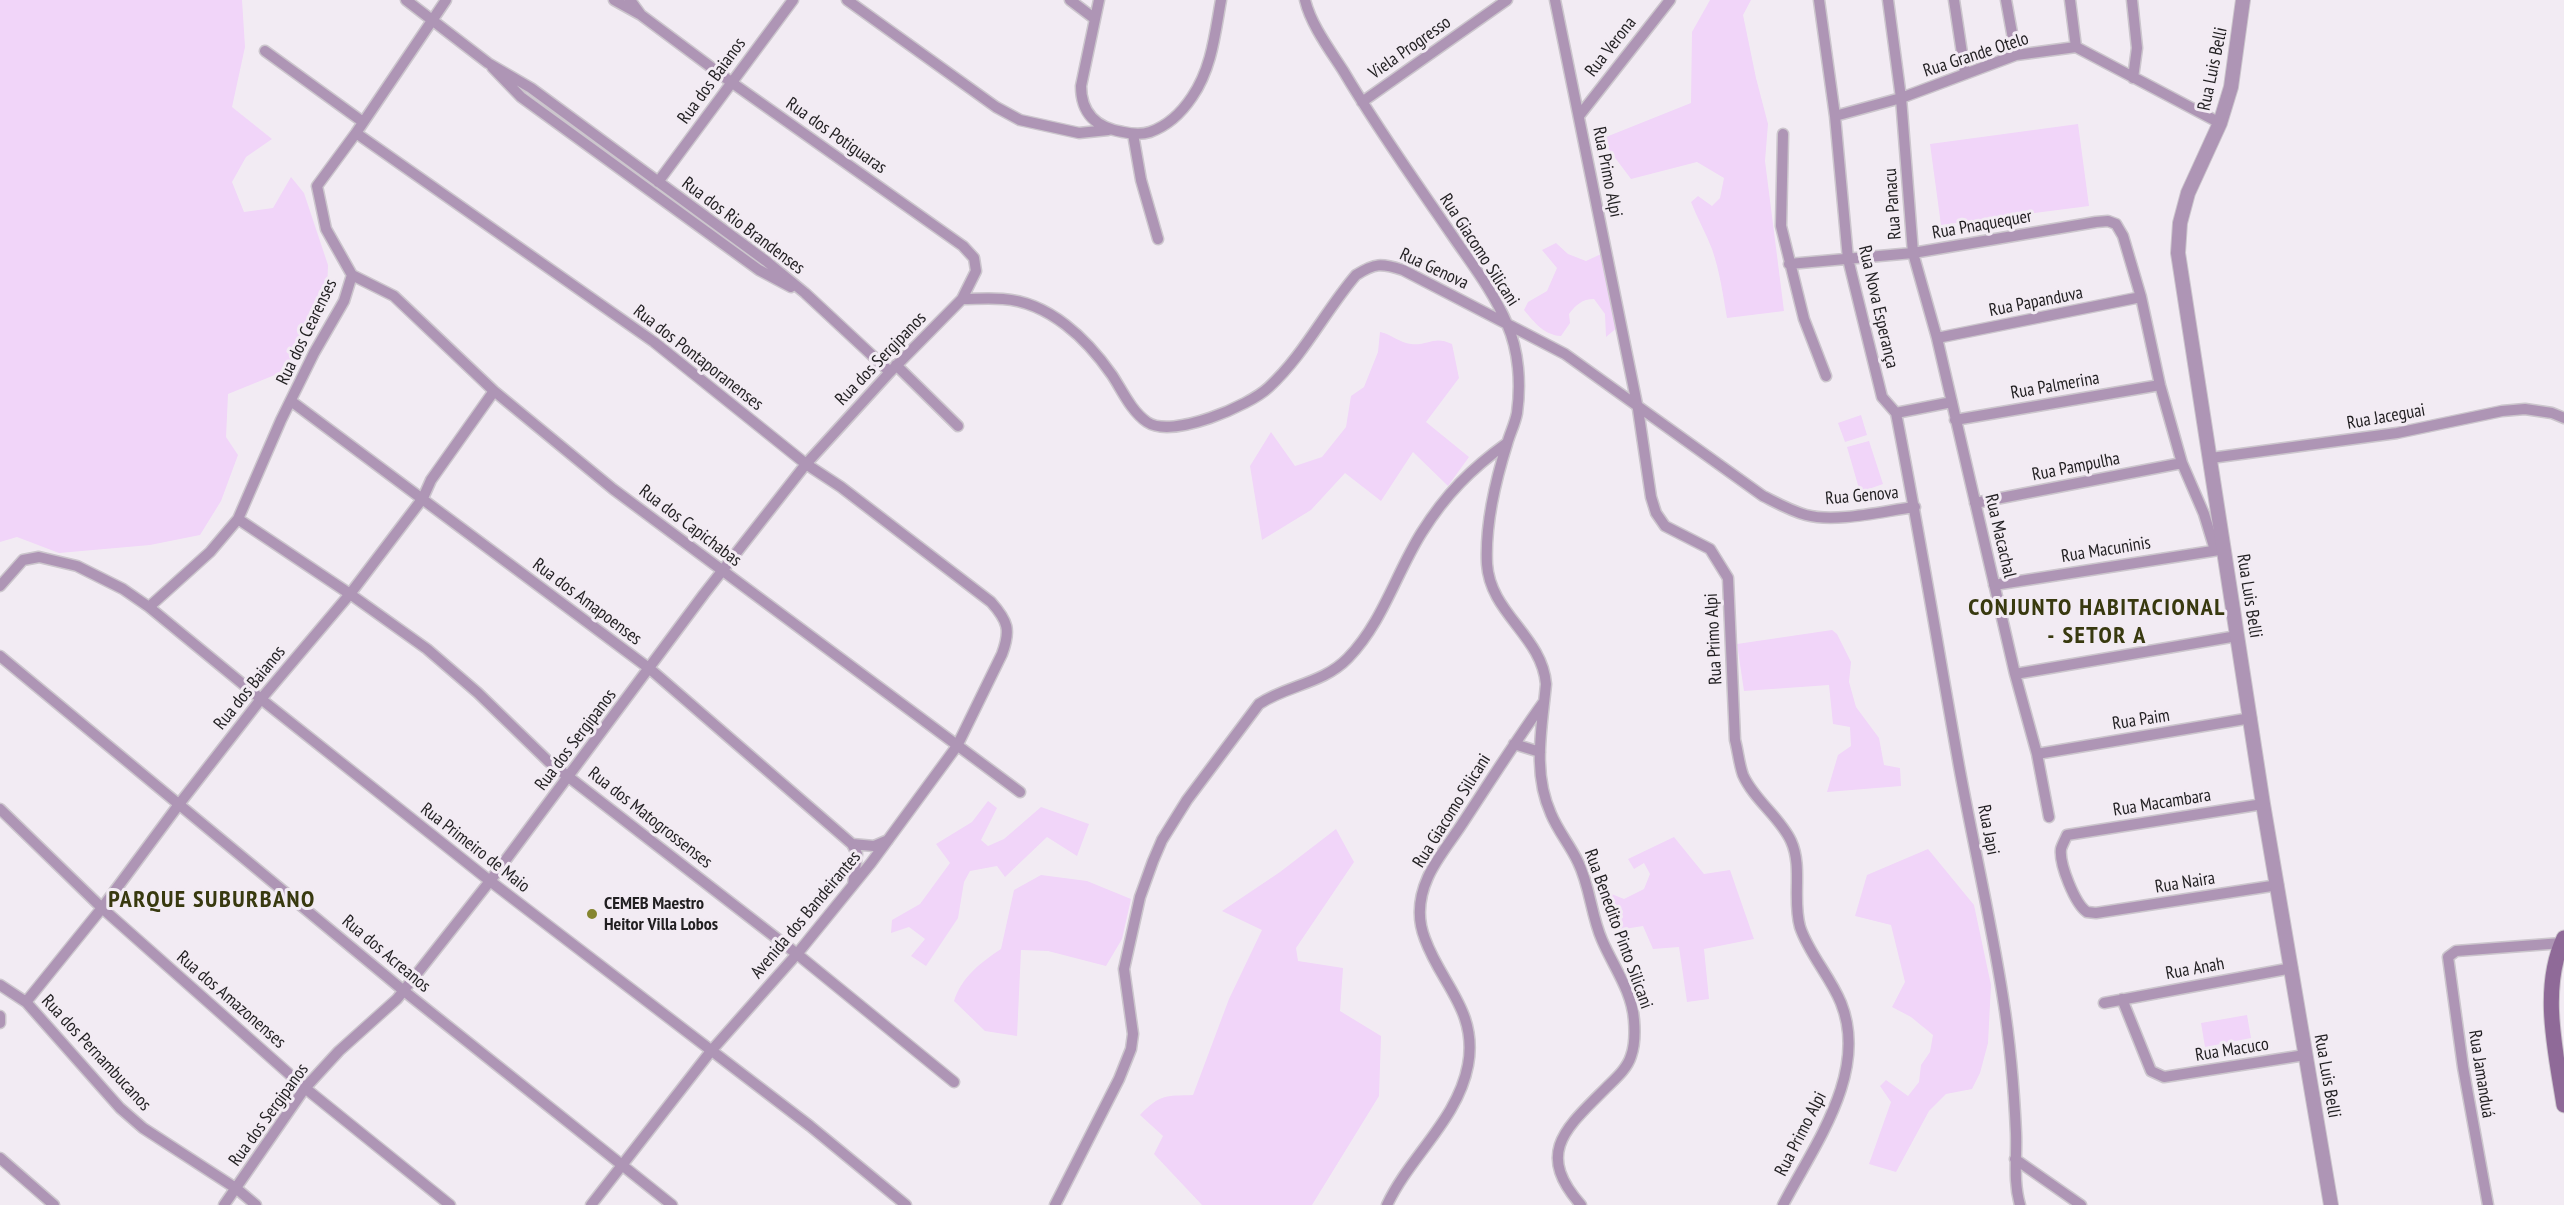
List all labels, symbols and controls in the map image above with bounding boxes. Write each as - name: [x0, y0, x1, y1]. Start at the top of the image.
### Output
- street label: Viela Progresso: [1365, 12, 1455, 84]
- street label: Rua Verona: [1581, 13, 1641, 81]
- street label: Rua Luis Belli: [2194, 25, 2232, 113]
- street label: Rua Grande Otelo: [1921, 28, 2031, 82]
- street label: Rua dos Baianos: [673, 34, 751, 128]
- street label: Rua dos Potiguaras: [781, 93, 891, 179]
- street label: Rua Primo Alpi: [1588, 125, 1626, 219]
- street label: Rua Panacu: [1880, 168, 1906, 240]
- street label: Rua dos Rio Brandenses: [677, 173, 809, 279]
- street label: Rua Giacomo Silicani: [1435, 190, 1523, 310]
- street label: Rua Pnaquequer: [1930, 206, 2034, 244]
- street label: Rua Nova Esperança: [1853, 243, 1903, 371]
- street label: Rua Genova: [1396, 244, 1472, 294]
- street label: Rua dos Cearenses: [272, 276, 342, 388]
- street label: Rua Papanduva: [1987, 282, 2085, 322]
- street label: Rua dos Pontaporanenses: [629, 301, 767, 415]
- street label: Rua dos Sergipanos: [831, 308, 931, 410]
- street label: Rua Palmerina: [2009, 368, 2101, 404]
- street label: Rua Jaceguai: [2345, 399, 2427, 435]
- street label: Rua Pampulha: [2030, 448, 2122, 486]
- street label: Rua dos Capichabas: [635, 481, 745, 571]
- street label: Rua Genova: [1824, 482, 1900, 510]
- street label: Rua Macachal: [1980, 492, 2020, 580]
- street label: Rua Macuninis: [2060, 532, 2152, 568]
- street label: Rua Luis Belli: [2232, 553, 2266, 639]
- street label: Rua dos Amapoenses: [528, 554, 646, 650]
- street label: Rua Primo Alpi: [1701, 593, 1727, 685]
- district label: CONJUNTO HABITACIONAL - SETOR A: [1968, 594, 2226, 650]
- street label: Rua dos Baianos: [210, 642, 290, 734]
- street label: Rua dos Sergipanos: [531, 685, 621, 795]
- street label: Rua Paim: [2111, 705, 2171, 735]
- street label: Rua Giacomo Silicani: [1408, 750, 1496, 872]
- street label: Rua dos Matogrossenses: [584, 763, 716, 873]
- street label: Rua Macambara: [2112, 785, 2212, 821]
- street label: Rua Primeiro de Maio: [416, 799, 534, 897]
- street label: Rua Japi: [1973, 803, 2003, 857]
- street label: Rua Benedito Pinto Silicani: [1579, 846, 1657, 1012]
- street label: Avenida dos Bandeirantes: [746, 847, 866, 983]
- street label: Rua Naira: [2153, 868, 2217, 898]
- district label: PARQUE SUBURBANO: [108, 886, 316, 914]
- place label: CEMEB Maestro Heitor Villa Lobos: [604, 893, 718, 936]
- marker: CEMEB Maestro Heitor Villa Lobos: [585, 907, 599, 921]
- street label: Rua dos Acreanos: [337, 911, 435, 997]
- street label: Rua dos Amazonenses: [172, 947, 290, 1053]
- street label: Rua Anah: [2164, 953, 2226, 985]
- street label: Rua dos Pernambucanos: [37, 991, 155, 1115]
- street label: Rua Jamanduá: [2463, 1029, 2499, 1119]
- street label: Rua Luis Belli: [2309, 1033, 2345, 1119]
- street label: Rua Macuco: [2194, 1034, 2270, 1066]
- street label: Rua dos Sergipanos: [225, 1060, 313, 1170]
- street label: Rua Primo Alpi: [1771, 1088, 1831, 1180]

